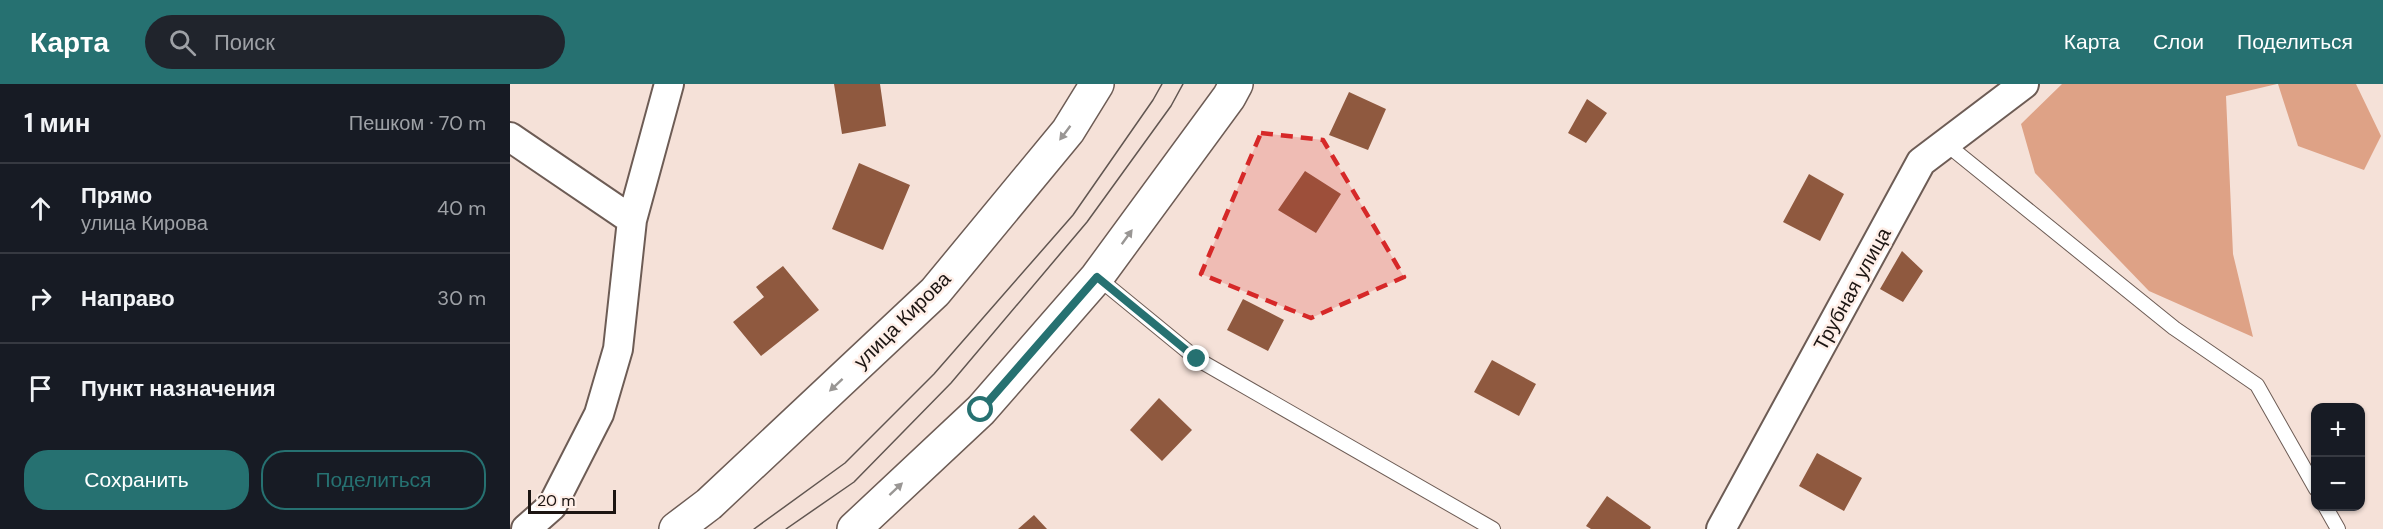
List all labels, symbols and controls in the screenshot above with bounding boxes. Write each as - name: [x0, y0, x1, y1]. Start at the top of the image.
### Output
- search box: [145, 15, 565, 69]
- text: Карта: [30, 24, 109, 61]
- icon: search: [166, 26, 199, 59]
- text: Поиск: [214, 28, 275, 57]
- text: Карта: [2064, 28, 2120, 56]
- text: Слои: [2153, 28, 2204, 56]
- text: Поделиться: [2237, 28, 2353, 56]
- text: 1 мин: [24, 106, 91, 140]
- text: Пешком · 70 m: [349, 110, 486, 136]
- one-way arrow: [1059, 125, 1072, 141]
- text: Прямо: [81, 181, 152, 210]
- icon: ahead: [24, 192, 57, 225]
- text: 40 m: [437, 195, 486, 221]
- text: улица Кирова: [81, 210, 208, 236]
- street label: Трубная улица: [1807, 222, 1897, 355]
- one-way arrow: [1120, 229, 1133, 245]
- street label: улица Кирова: [848, 265, 957, 374]
- icon: right: [24, 282, 57, 315]
- text: Направо: [81, 284, 175, 313]
- text: 30 m: [437, 285, 486, 311]
- route end: [1183, 345, 1209, 371]
- icon: arrive: [24, 372, 57, 405]
- text: Пункт назначения: [81, 374, 276, 403]
- one-way arrow: [829, 378, 843, 392]
- route start: [967, 396, 993, 422]
- map controls: [2311, 403, 2365, 511]
- button: +: [2311, 403, 2365, 457]
- button: Сохранить: [24, 450, 249, 510]
- button: Поделиться: [261, 450, 486, 510]
- button: −: [2311, 457, 2365, 511]
- one-way arrow: [889, 482, 904, 496]
- scale bar: [528, 487, 616, 514]
- text: 20 m: [537, 490, 576, 511]

